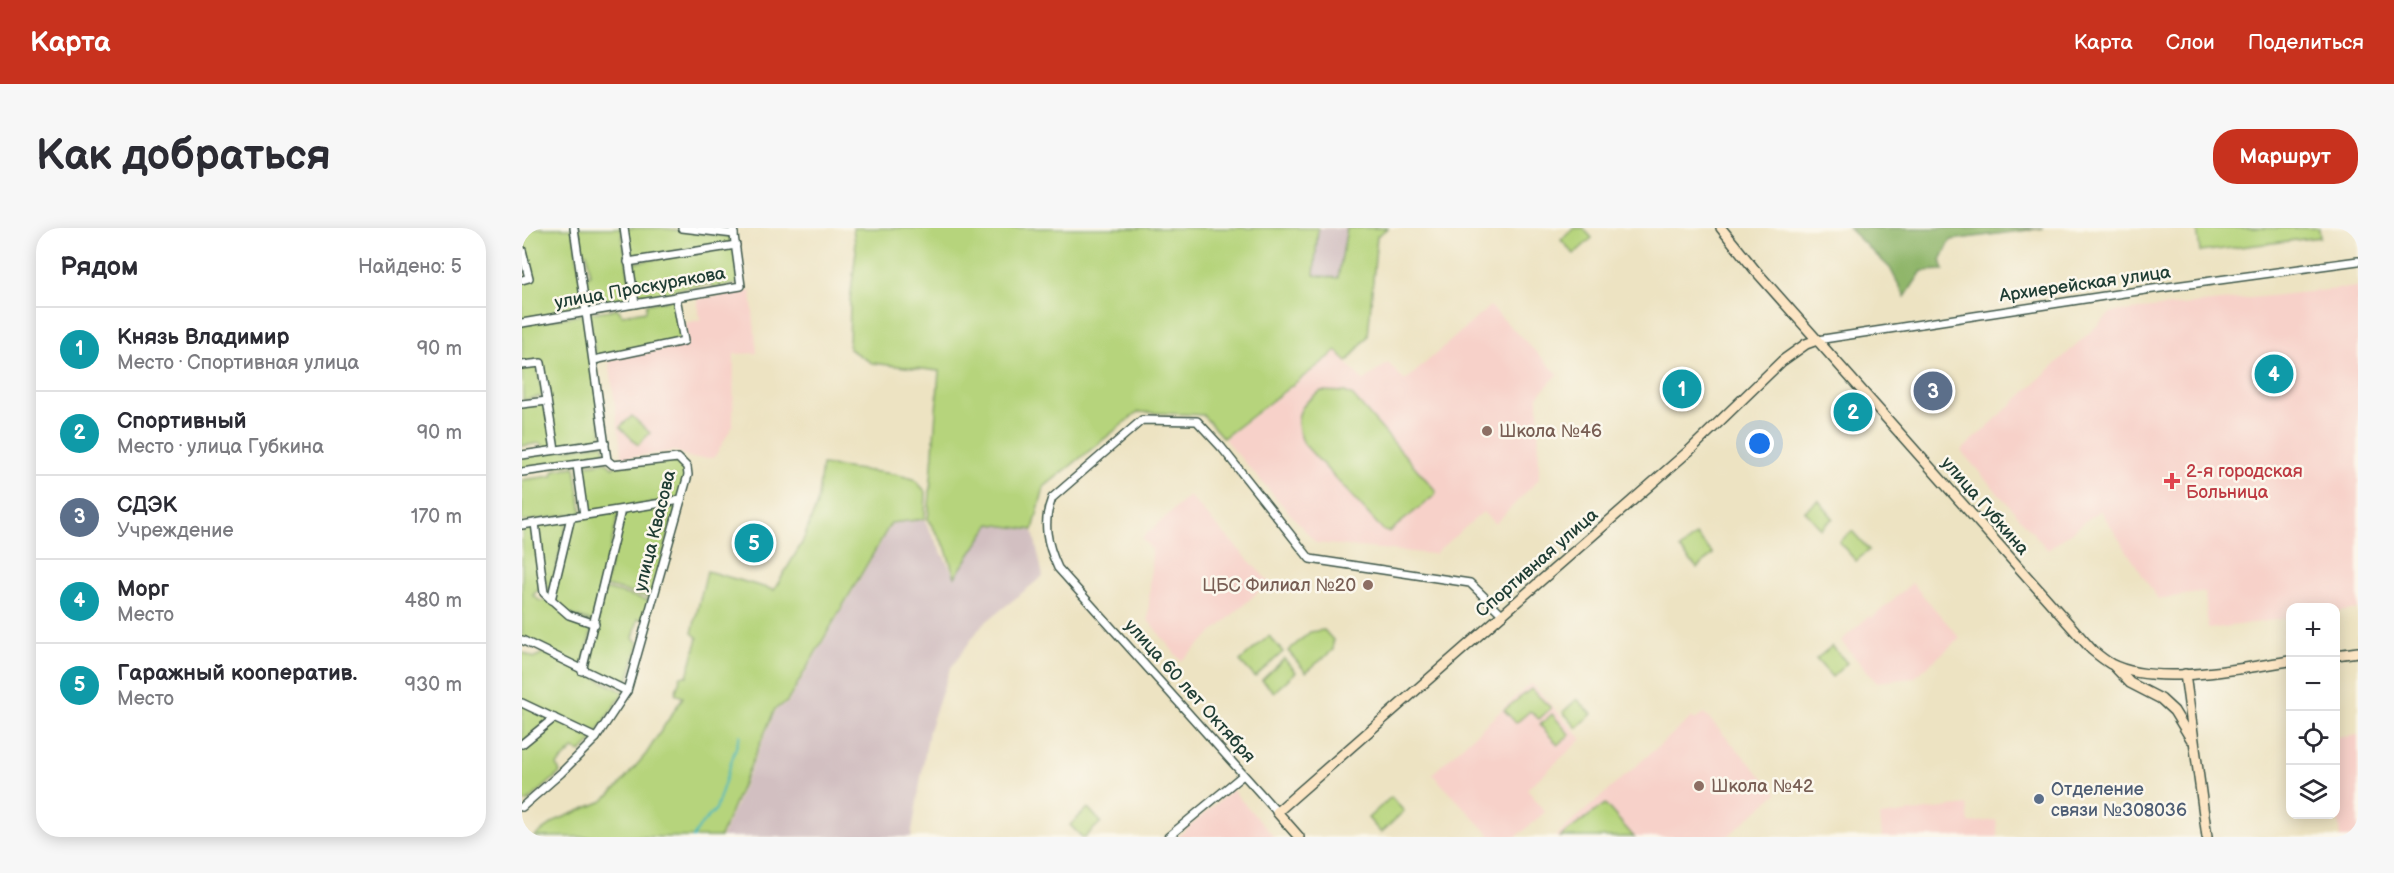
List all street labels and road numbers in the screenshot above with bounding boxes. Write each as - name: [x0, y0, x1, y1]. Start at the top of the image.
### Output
- street label: Архиерейская улица: [1997, 262, 2172, 307]
- street label: улица Проскурякова: [553, 263, 727, 313]
- street label: улица Губкина: [1937, 453, 2034, 560]
- street label: улица Квасова: [630, 468, 680, 594]
- street label: Спортивная улица: [1472, 504, 1603, 622]
- street label: улица 60 лет Октября: [1120, 615, 1260, 767]

